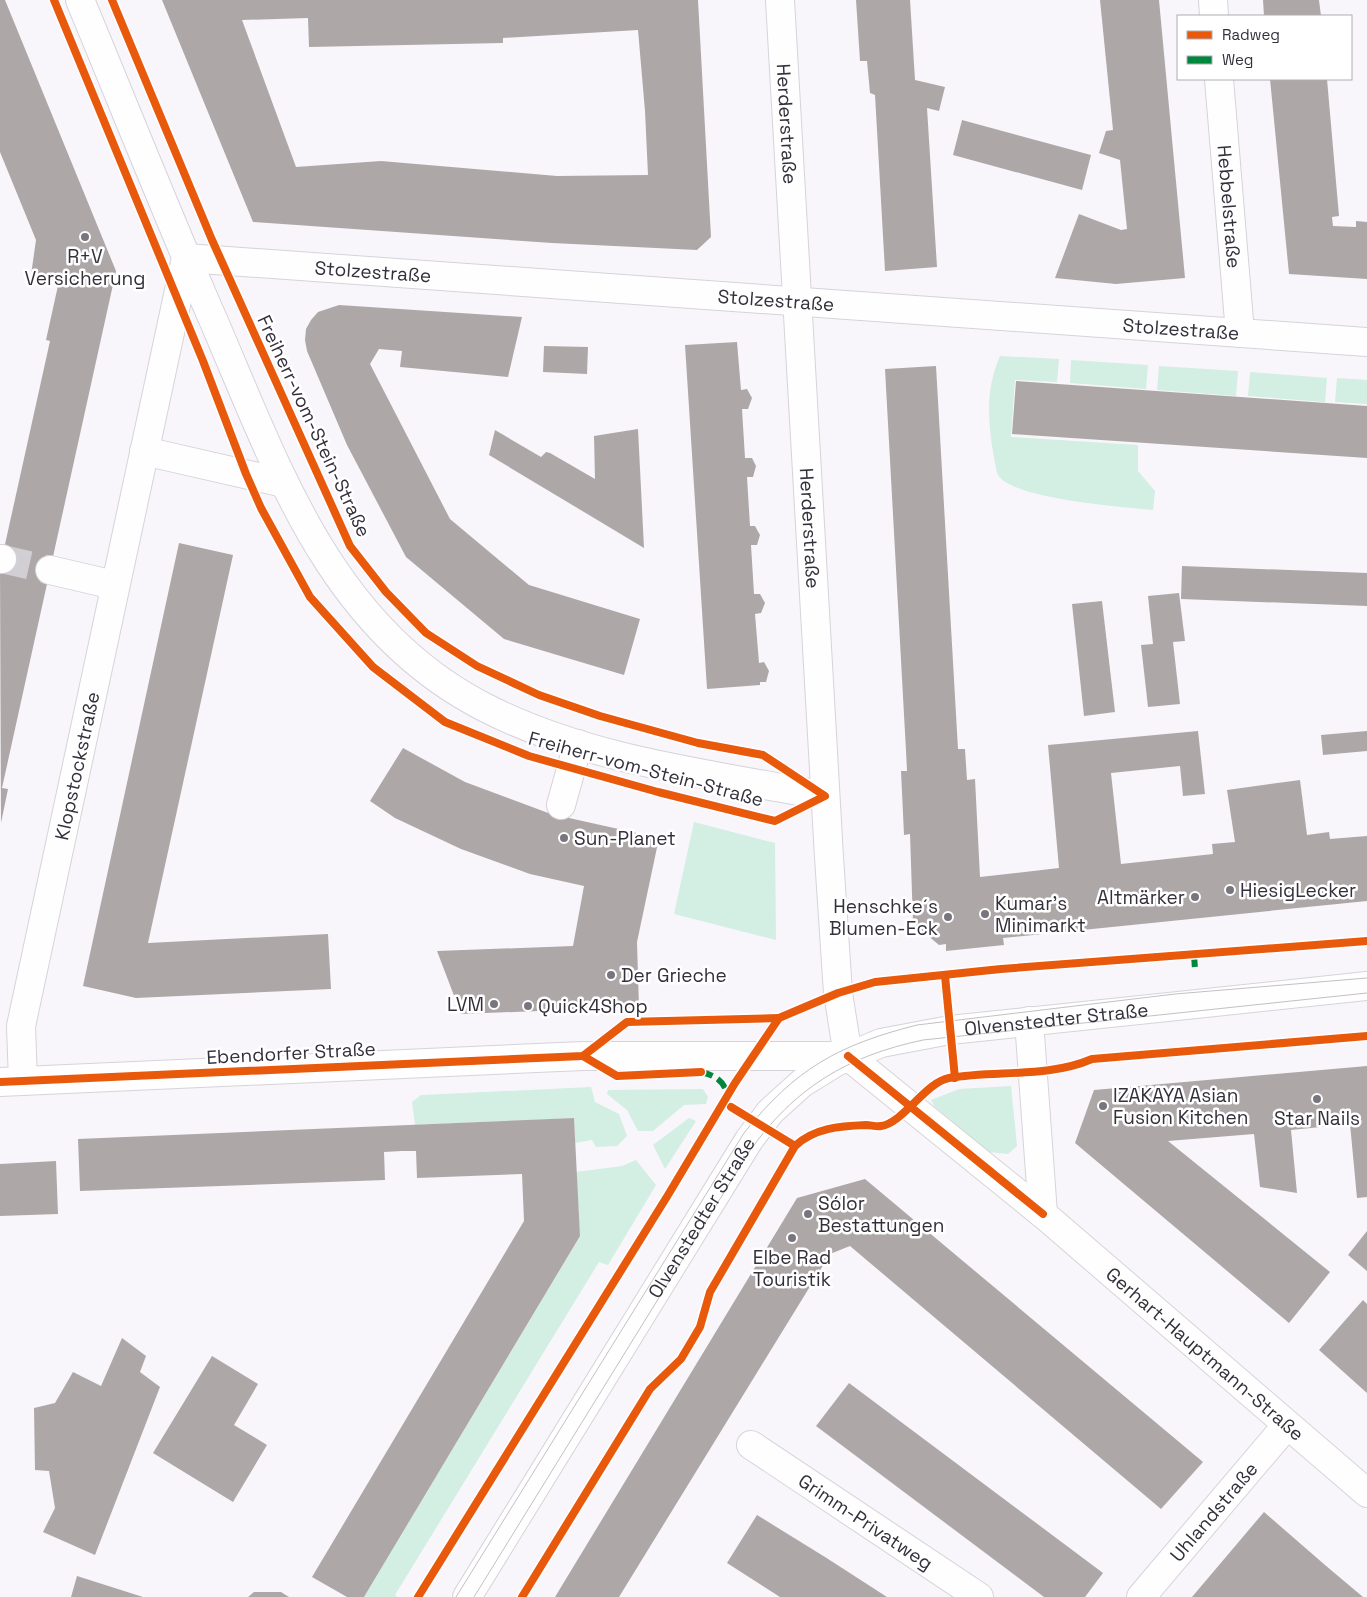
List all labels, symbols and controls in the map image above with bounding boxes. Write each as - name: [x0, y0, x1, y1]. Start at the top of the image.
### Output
- legend: [1177, 15, 1352, 80]
- text: Radweg: [1222, 25, 1280, 44]
- text: Weg: [1222, 50, 1253, 69]
- street label: Herderstraße: [771, 63, 803, 185]
- street label: Hebbelstraße: [1212, 144, 1247, 269]
- marker: R+V Versicherung: [79, 231, 91, 243]
- place label: R+V Versicherung: [25, 244, 145, 291]
- street label: Stolzestraße: [314, 255, 432, 288]
- street label: Stolzestraße: [717, 283, 835, 317]
- street label: Freiherr-vom-Stein-Straße: [251, 311, 377, 541]
- street label: Stolzestraße: [1122, 312, 1240, 345]
- street label: Herderstraße: [794, 467, 826, 589]
- street label: Klopstockstraße: [49, 689, 105, 842]
- street label: Freiherr-vom-Stein-Straße: [526, 726, 766, 812]
- place label: Sun-Planet: [574, 826, 676, 851]
- marker: Sun-Planet: [558, 832, 570, 844]
- place label: HiesigLecker: [1240, 878, 1356, 903]
- marker: HiesigLecker: [1224, 884, 1236, 896]
- place label: Altmärker: [1097, 885, 1185, 910]
- place label: Kumar's Minimarkt: [995, 891, 1086, 938]
- marker: Altmärker: [1189, 891, 1201, 903]
- place label: Henschke´s Blumen-Eck: [829, 894, 938, 941]
- marker: Kumar's Minimarkt: [979, 908, 991, 920]
- marker: Henschke´s Blumen-Eck: [942, 911, 954, 923]
- place label: Der Grieche: [621, 963, 727, 988]
- marker: Der Grieche: [605, 969, 617, 981]
- place label: LVM: [447, 992, 484, 1017]
- place label: Quick4Shop: [538, 994, 648, 1019]
- street label: Olvenstedter Straße: [963, 997, 1149, 1041]
- marker: LVM: [488, 998, 500, 1010]
- marker: Quick4Shop: [522, 1000, 534, 1012]
- street label: Ebendorfer Straße: [206, 1036, 376, 1070]
- place label: IZAKAYA Asian Fusion Kitchen: [1113, 1083, 1248, 1130]
- marker: Star Nails: [1311, 1093, 1323, 1105]
- marker: IZAKAYA Asian Fusion Kitchen: [1097, 1100, 1109, 1112]
- place label: Star Nails: [1274, 1106, 1360, 1131]
- street label: Olvenstedter Straße: [642, 1132, 760, 1303]
- place label: Sólor Bestattungen: [818, 1191, 944, 1238]
- marker: Sólor Bestattungen: [802, 1208, 814, 1220]
- marker: Elbe Rad Touristik: [786, 1232, 798, 1244]
- place label: Elbe Rad Touristik: [753, 1245, 831, 1292]
- street label: Gerhart-Hauptmann-Straße: [1101, 1261, 1310, 1446]
- street label: Uhlandstraße: [1164, 1457, 1263, 1567]
- street label: Grimm-Privatweg: [794, 1468, 938, 1575]

